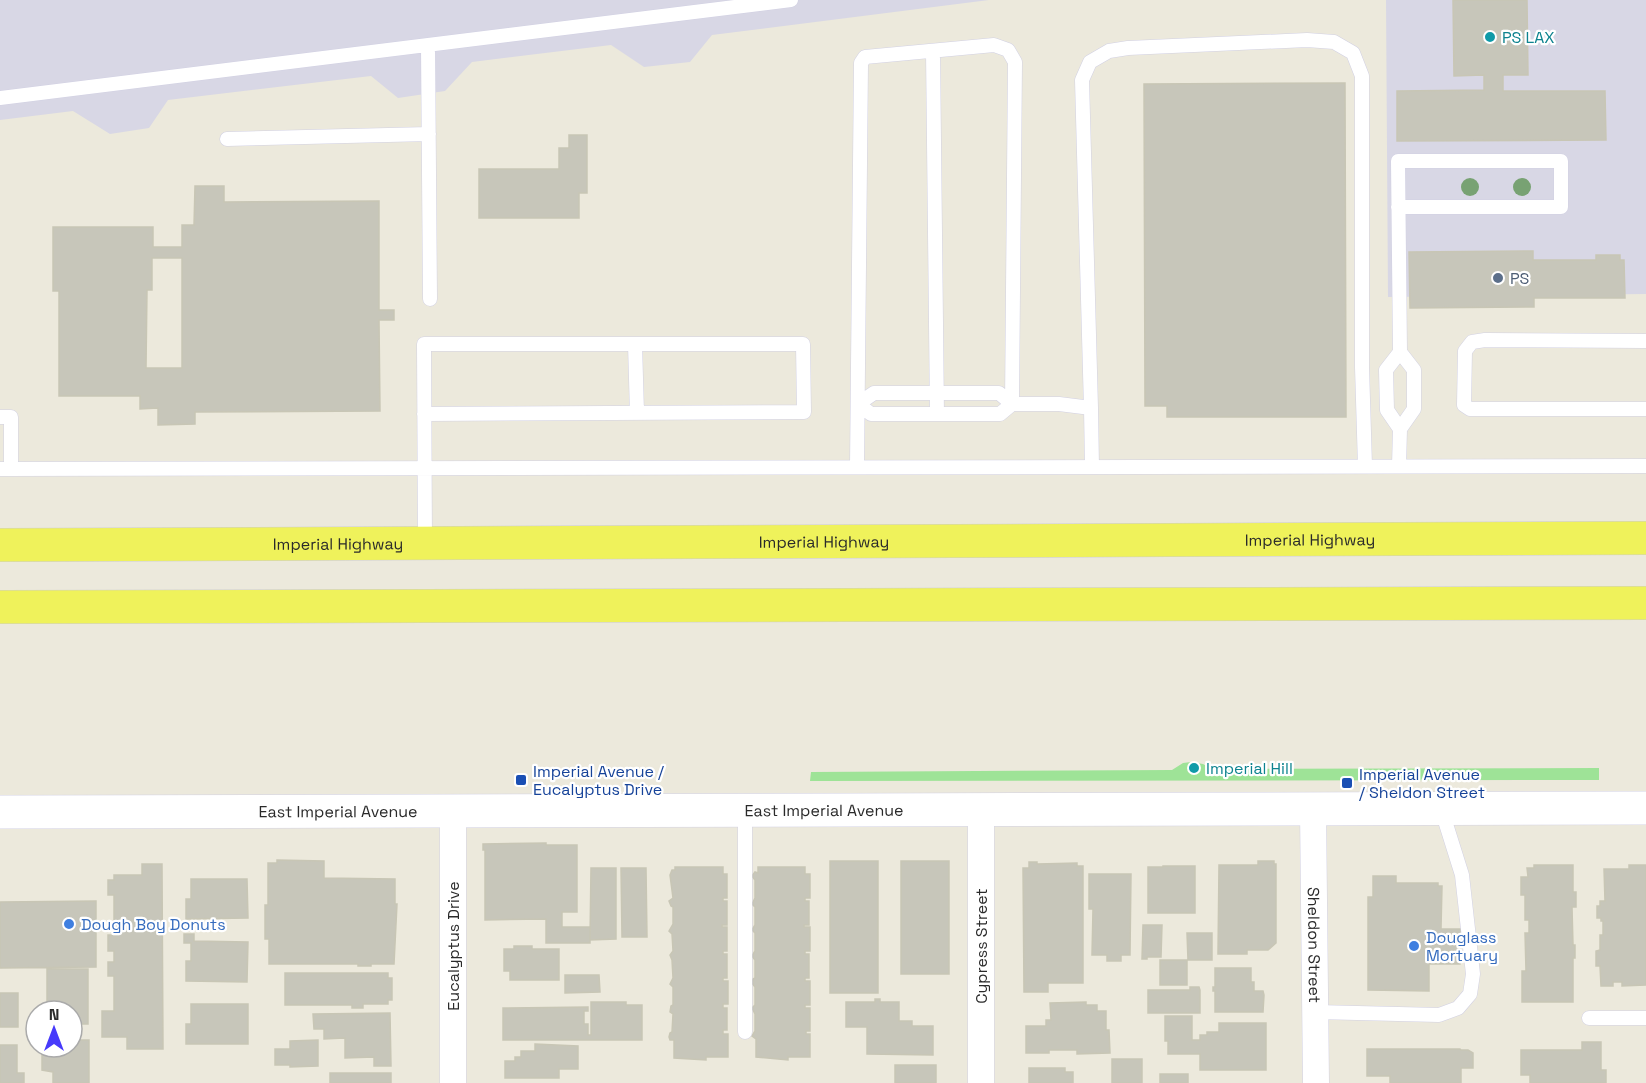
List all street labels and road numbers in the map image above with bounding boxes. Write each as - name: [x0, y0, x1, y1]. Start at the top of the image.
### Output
- street label: Imperial Highway: [1245, 529, 1375, 551]
- street label: Imperial Highway: [759, 531, 889, 553]
- street label: Imperial Highway: [273, 533, 403, 555]
- street label: East Imperial Avenue: [745, 800, 903, 821]
- street label: East Imperial Avenue: [259, 801, 417, 822]
- street label: Eucalyptus Drive: [443, 881, 464, 1011]
- street label: Sheldon Street: [1303, 887, 1325, 1003]
- street label: Cypress Street: [971, 888, 992, 1004]

